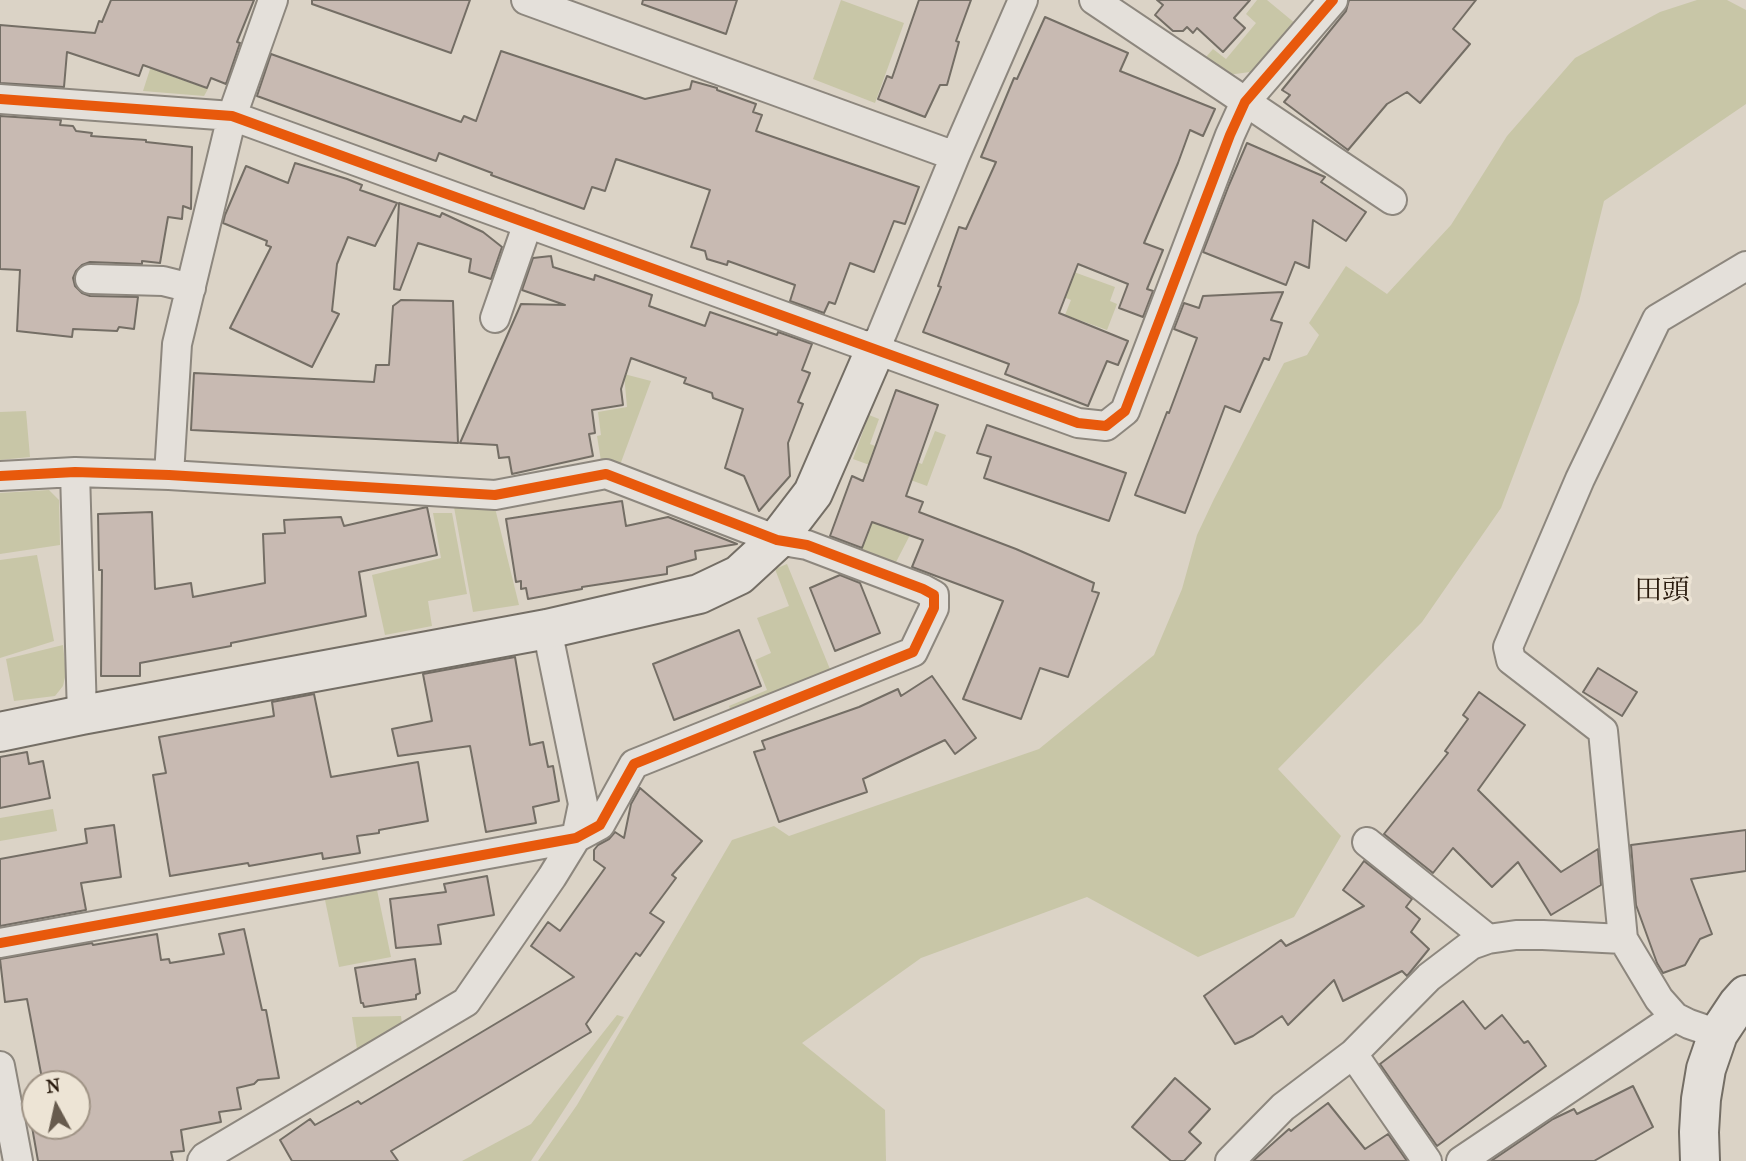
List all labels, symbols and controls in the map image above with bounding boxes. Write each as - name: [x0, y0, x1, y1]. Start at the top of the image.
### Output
- district label: 田頭: [1634, 575, 1690, 609]
- north arrow: [21, 1070, 91, 1140]
- text: N: [45, 1074, 62, 1098]

